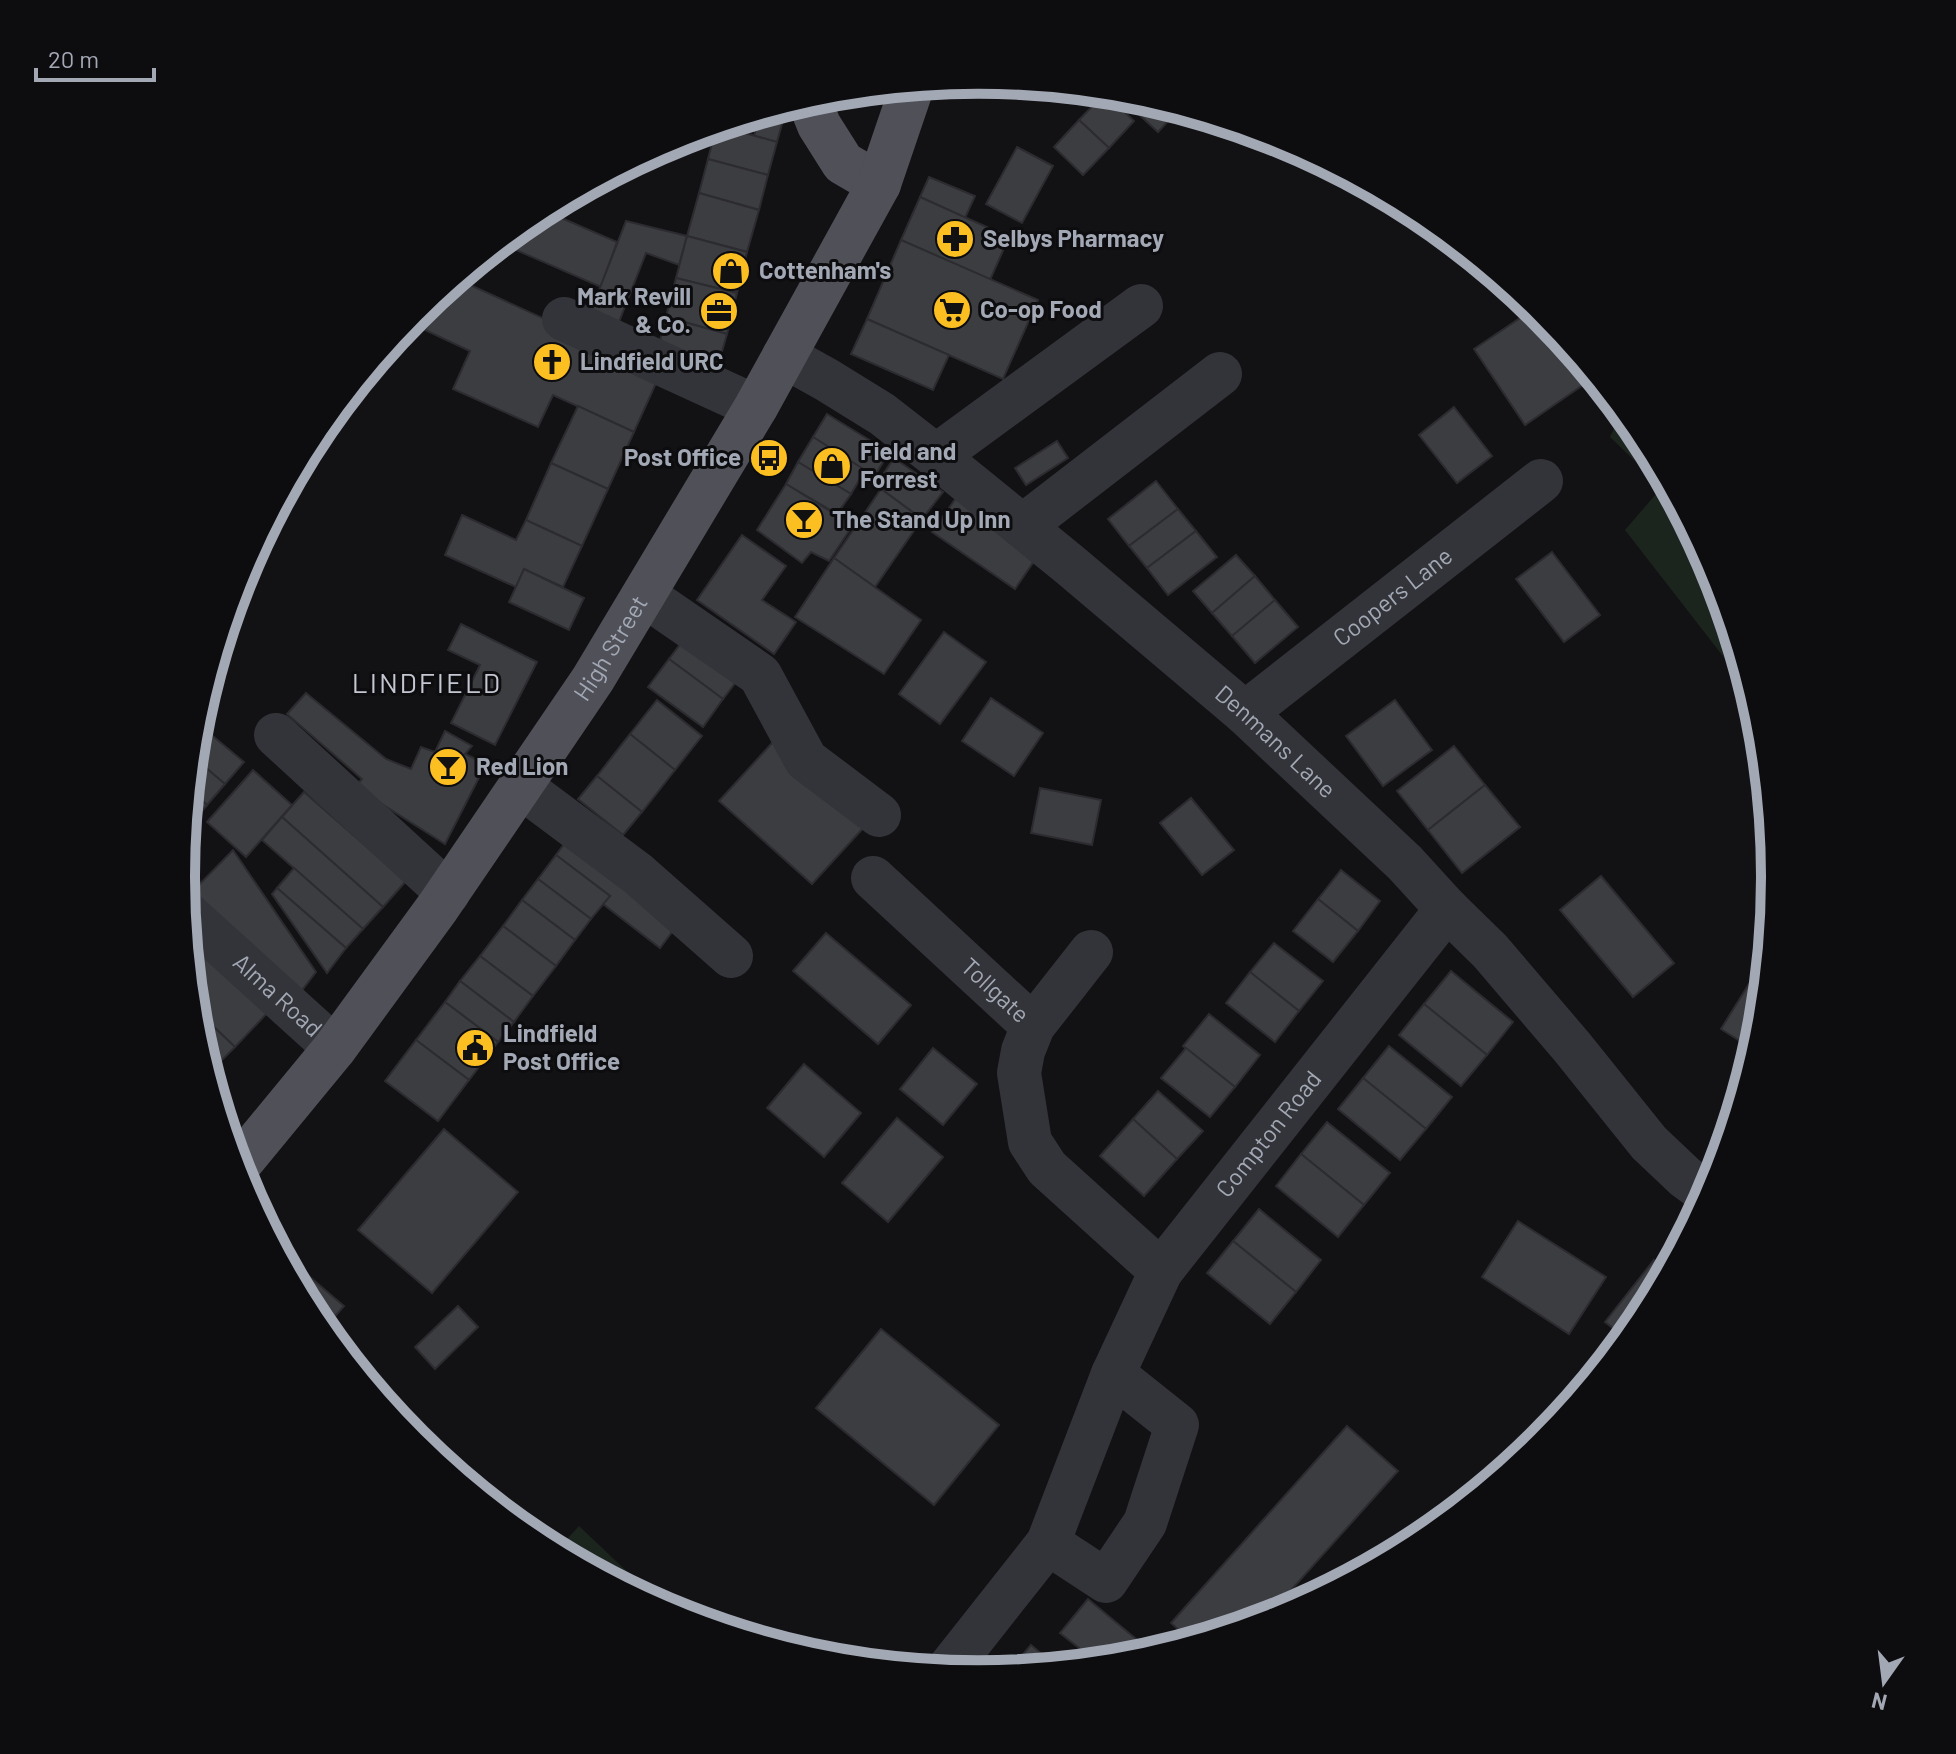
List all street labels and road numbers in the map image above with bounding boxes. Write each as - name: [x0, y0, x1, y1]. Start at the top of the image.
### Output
- street label: Coopers Lane: [1327, 540, 1457, 651]
- street label: High Street: [567, 590, 653, 706]
- street label: Denmans Lane: [1210, 678, 1342, 804]
- street label: Alma Road: [228, 947, 329, 1042]
- street label: Tollgate: [956, 951, 1036, 1028]
- street label: Compton Road: [1209, 1064, 1327, 1202]

